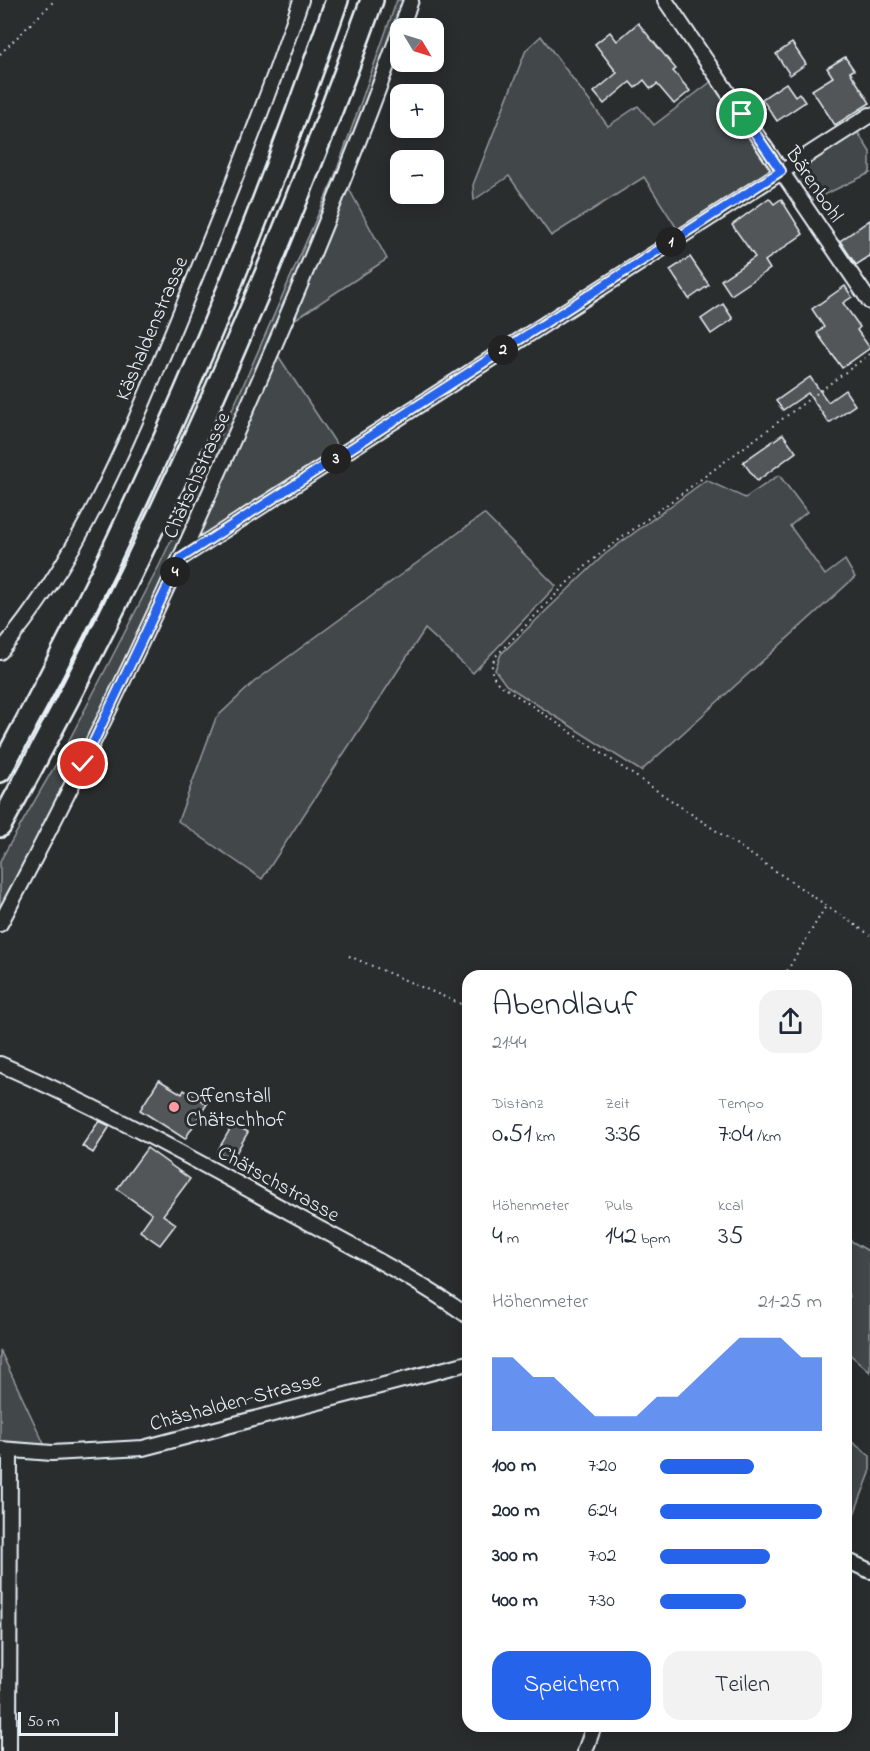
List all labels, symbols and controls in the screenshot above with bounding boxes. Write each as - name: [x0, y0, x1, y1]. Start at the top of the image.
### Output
- north arrow: [390, 18, 444, 72]
- map controls: [390, 18, 444, 204]
- button: +: [390, 84, 444, 138]
- pin: [716, 88, 767, 139]
- icon: arrive: [725, 97, 758, 130]
- street label: Bärenbohl: [776, 140, 850, 229]
- button: −: [390, 150, 444, 204]
- pin: 1: [656, 227, 686, 257]
- text: 1: [668, 230, 674, 254]
- street label: Käshaldenstrasse: [109, 251, 197, 406]
- pin: 2: [488, 335, 518, 365]
- text: 2: [499, 338, 507, 362]
- street label: Chätschstrasse: [157, 407, 239, 544]
- pin: 3: [321, 444, 351, 474]
- text: 3: [333, 447, 339, 471]
- pin: 4: [160, 557, 190, 587]
- text: 4: [172, 560, 178, 584]
- pin: [57, 738, 108, 789]
- icon: check: [66, 747, 99, 780]
- text: Abendlauf: [492, 982, 637, 1030]
- button: share: [759, 990, 822, 1053]
- text: 21:44: [492, 1029, 526, 1058]
- place label: Offenstall Chätschhof: [186, 1082, 286, 1136]
- text: Distanz: [492, 1092, 543, 1116]
- text: Zeit: [605, 1092, 630, 1116]
- text: Tempo: [718, 1092, 764, 1116]
- marker: Offenstall Chätschhof: [167, 1100, 181, 1114]
- text: 0.51: [492, 1116, 532, 1154]
- text: 3:36: [605, 1116, 640, 1154]
- text: 7:04: [718, 1116, 753, 1154]
- text: km: [532, 1125, 555, 1149]
- text: /km: [753, 1125, 781, 1149]
- street label: Chätschstrasse: [211, 1139, 345, 1231]
- text: Höhenmeter: [492, 1194, 569, 1218]
- text: Puls: [605, 1194, 633, 1218]
- text: kcal: [718, 1194, 743, 1218]
- text: 4: [492, 1218, 503, 1256]
- text: 142: [605, 1218, 637, 1256]
- text: 35: [718, 1218, 744, 1256]
- text: m: [503, 1227, 519, 1251]
- text: bpm: [637, 1227, 670, 1251]
- text: Höhenmeter: [492, 1288, 588, 1317]
- text: 21–25 m: [758, 1288, 822, 1317]
- street label: Chäshalden-Strasse: [146, 1365, 325, 1440]
- text: 100 m: [492, 1452, 536, 1481]
- text: 7:20: [588, 1452, 617, 1481]
- text: 200 m: [492, 1497, 540, 1526]
- text: 6:24: [588, 1497, 617, 1526]
- text: 300 m: [492, 1542, 538, 1571]
- text: 7:02: [588, 1542, 617, 1571]
- text: 400 m: [492, 1587, 538, 1616]
- text: 7:30: [588, 1587, 615, 1616]
- button: Speichern: [492, 1651, 651, 1720]
- button: Teilen: [663, 1651, 822, 1720]
- scale bar: [18, 1709, 118, 1736]
- text: 50 m: [27, 1710, 59, 1734]

